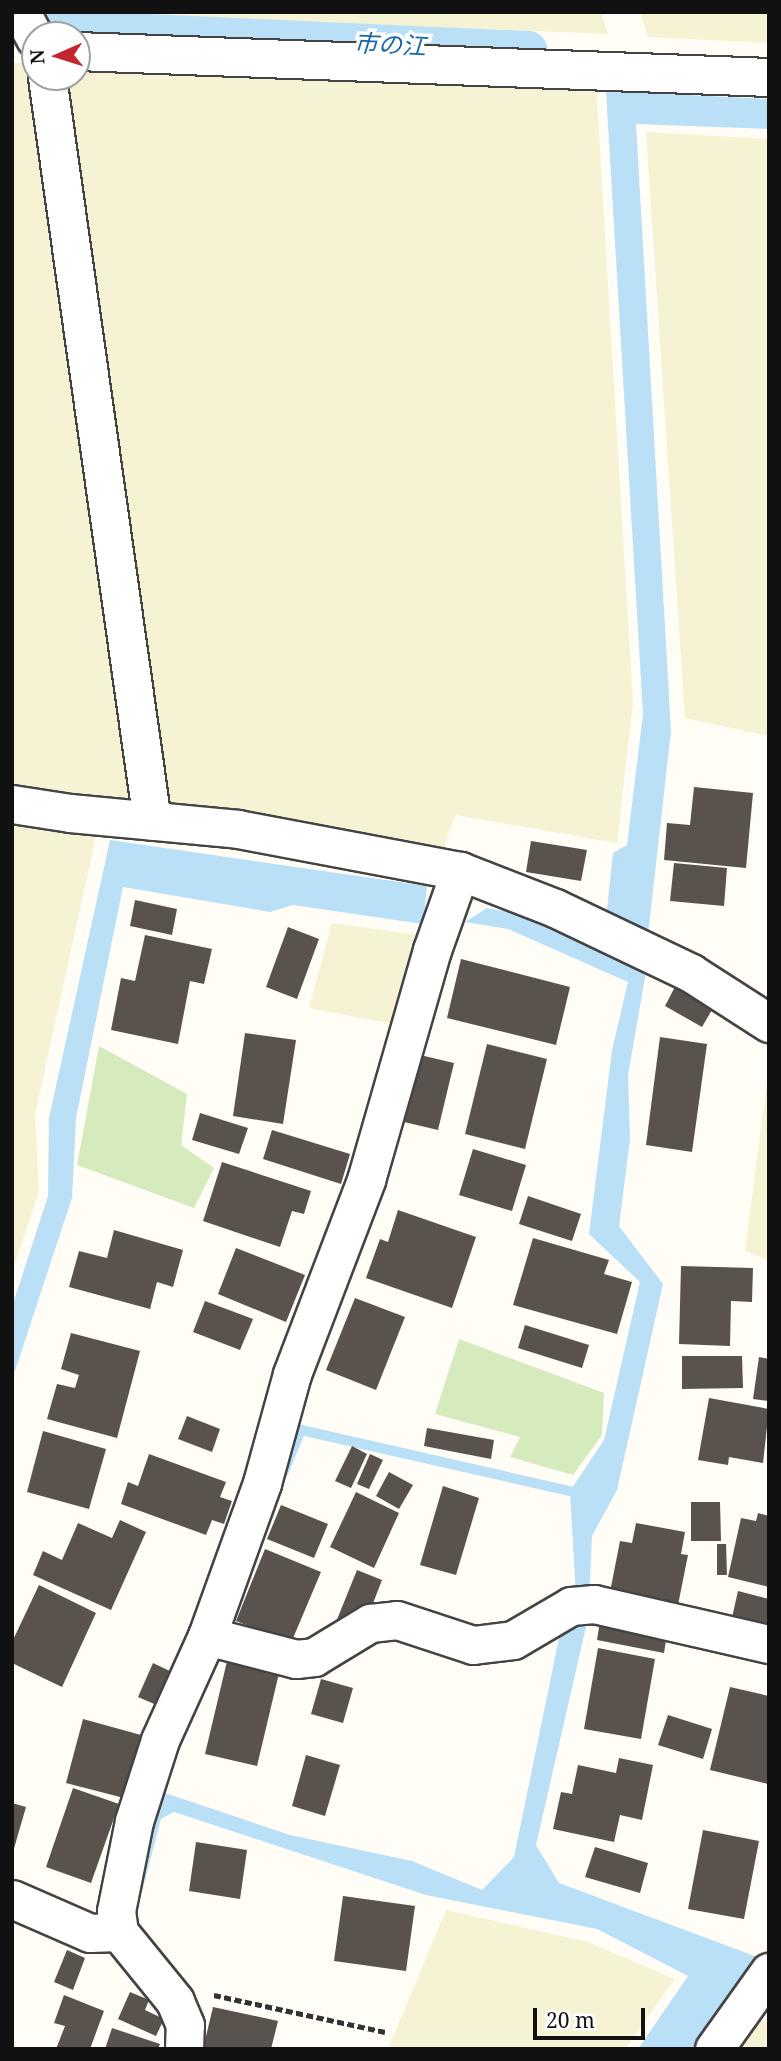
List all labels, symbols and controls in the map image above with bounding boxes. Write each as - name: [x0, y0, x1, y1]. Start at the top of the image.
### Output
- north arrow: [21, 21, 91, 91]
- water label: 市の江: [353, 28, 427, 60]
- text: N: [24, 49, 50, 65]
- scale bar: [536, 1994, 648, 2038]
- text: 20 m: [546, 2006, 595, 2034]

